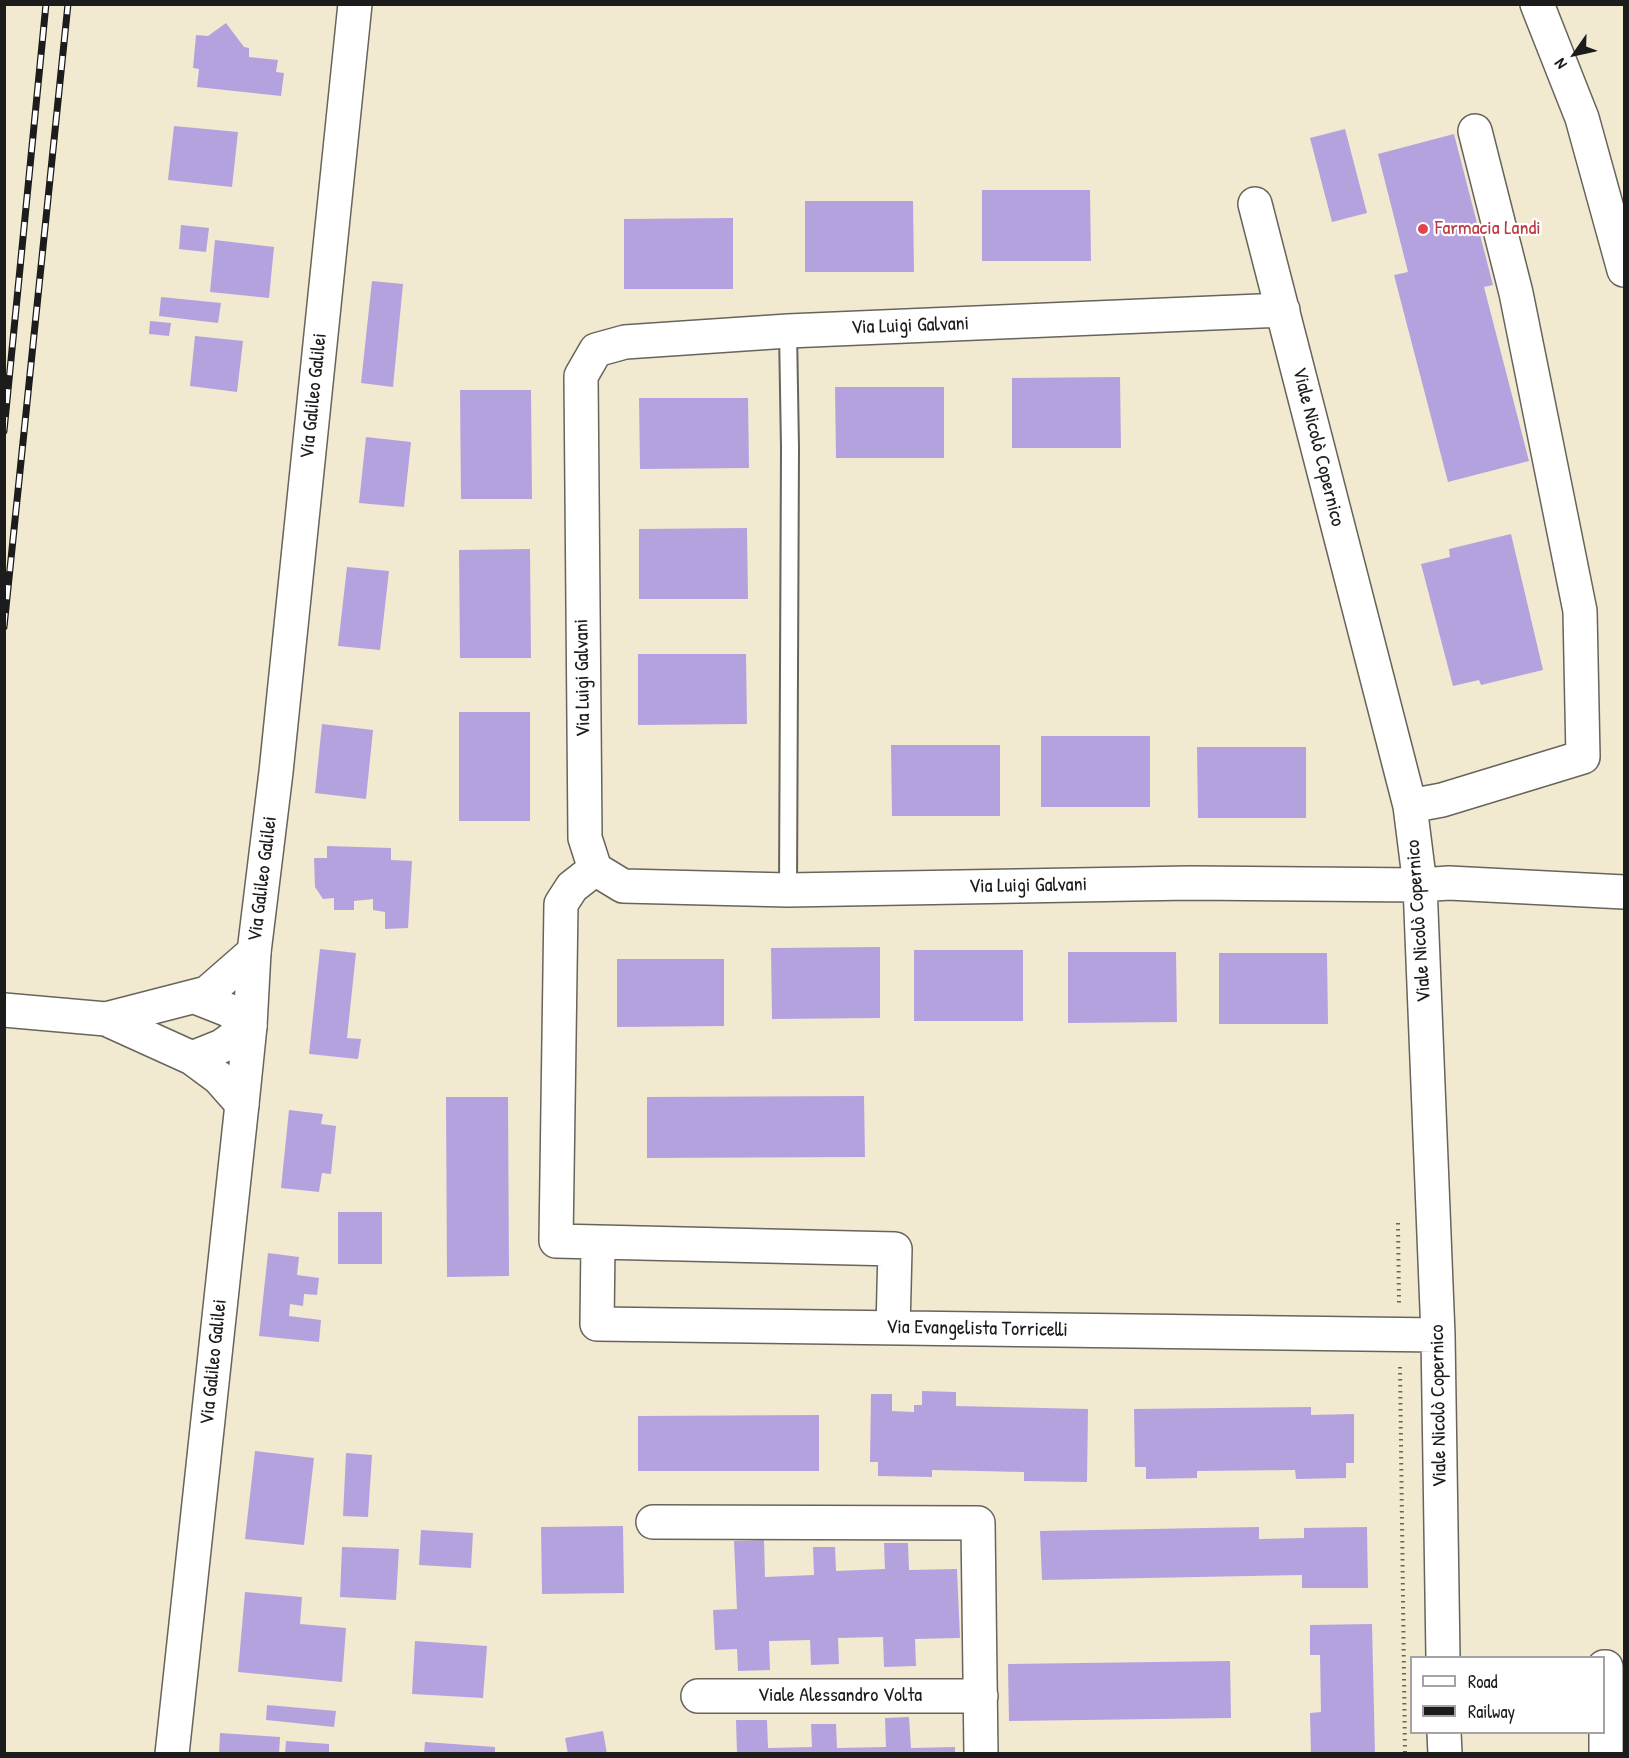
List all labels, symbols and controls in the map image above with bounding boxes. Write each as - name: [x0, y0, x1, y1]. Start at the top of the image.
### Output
- north arrow: [1545, 24, 1605, 84]
- text: N: [1549, 54, 1572, 74]
- place label: Farmacia Landi: [1435, 217, 1541, 241]
- marker: Farmacia Landi: [1416, 222, 1430, 236]
- street label: Via Luigi Galvani: [851, 312, 969, 340]
- street label: Via Galileo Galilei: [295, 332, 333, 460]
- street label: Viale Nicolò Copernico: [1287, 365, 1349, 529]
- street label: Via Luigi Galvani: [570, 619, 596, 737]
- street label: Via Galileo Galilei: [243, 815, 283, 943]
- street label: Viale Nicolò Copernico: [1401, 839, 1437, 1003]
- street label: Via Luigi Galvani: [969, 873, 1087, 899]
- street label: Via Galileo Galilei: [195, 1298, 233, 1426]
- street label: Via Evangelista Torricelli: [886, 1315, 1068, 1343]
- street label: Viale Nicolò Copernico: [1426, 1324, 1452, 1488]
- legend: [1410, 1656, 1605, 1734]
- text: Road: [1468, 1669, 1498, 1694]
- street label: Viale Alessandro Volta: [758, 1684, 922, 1708]
- text: Railway: [1468, 1699, 1515, 1724]

